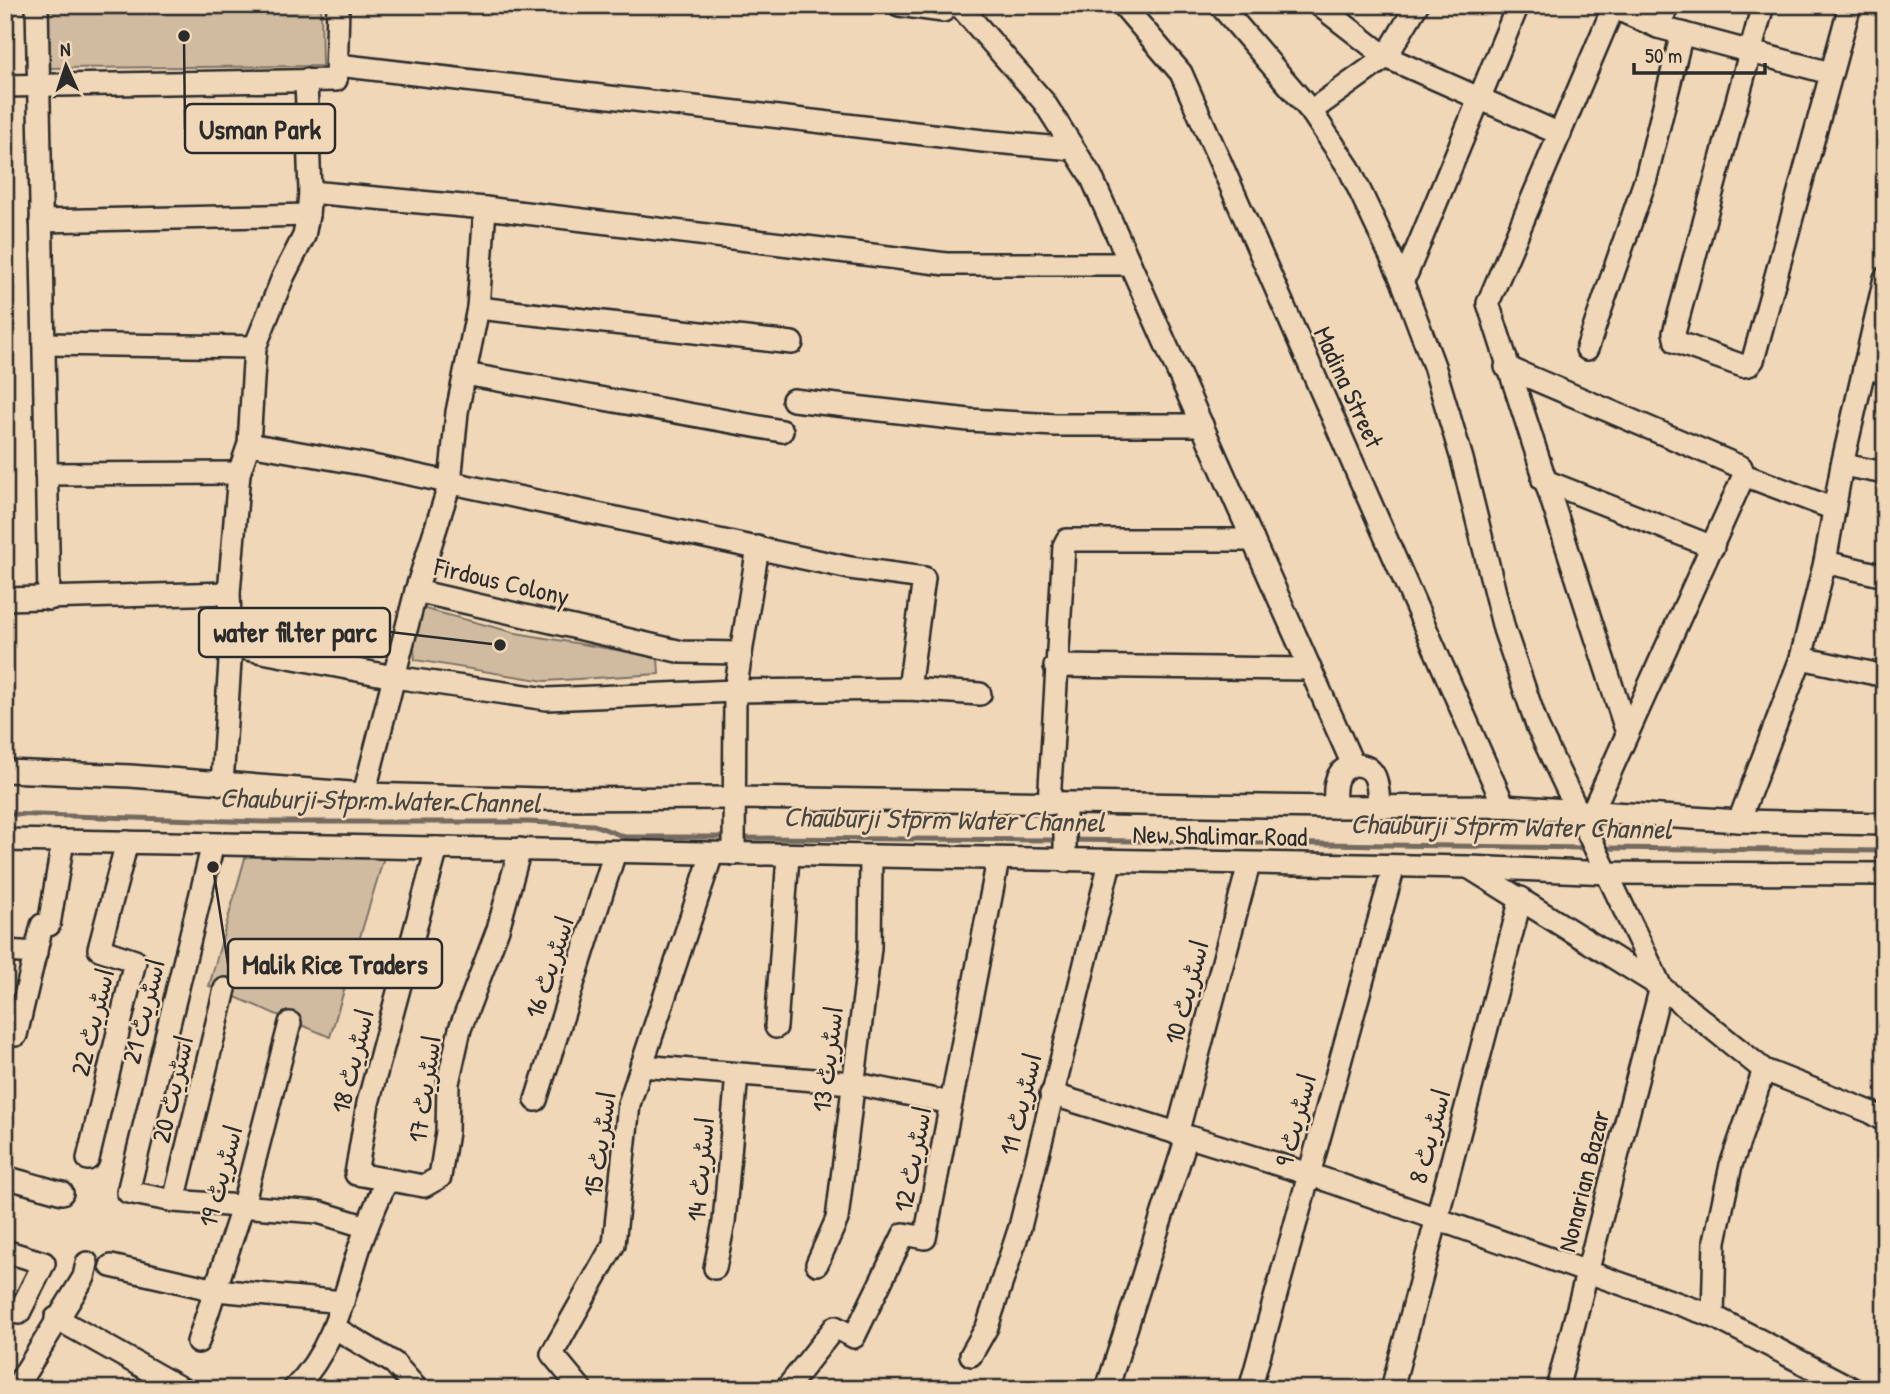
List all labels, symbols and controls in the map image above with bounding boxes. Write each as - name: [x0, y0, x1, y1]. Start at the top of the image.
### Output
- north arrow: [32, 32, 102, 102]
- scale bar: [1634, 32, 1766, 76]
- text: N: [59, 36, 71, 62]
- text: 50 m: [1645, 41, 1682, 70]
- callout: Usman Park: [185, 104, 335, 153]
- text: Usman Park: [199, 110, 321, 148]
- street label: Madina Street: [1306, 321, 1393, 454]
- street label: Firdous Colony: [430, 548, 573, 614]
- callout: water filter parc: [199, 608, 390, 657]
- text: water filter parc: [213, 613, 378, 652]
- water label: Chauburji Stprm Water Channel: [219, 778, 542, 822]
- water label: Chauburji Stprm Water Channel: [783, 797, 1106, 841]
- water label: Chauburji Stprm Water Channel: [1350, 804, 1673, 848]
- street label: New Shalimar Road: [1132, 816, 1308, 854]
- street label: اسٹریٹ 16: [516, 912, 582, 1022]
- street label: اسٹریٹ 10: [1155, 936, 1217, 1048]
- callout: Malik Rice Traders: [228, 939, 442, 988]
- text: Malik Rice Traders: [242, 945, 428, 983]
- street label: اسٹریٹ 21: [113, 955, 173, 1067]
- street label: اسٹریٹ 22: [62, 965, 122, 1079]
- street label: اسٹریٹ 13: [803, 1004, 851, 1114]
- street label: اسٹریٹ 18: [322, 1005, 382, 1117]
- street label: اسٹریٹ 20: [143, 1032, 201, 1146]
- street label: اسٹریٹ 17: [399, 1033, 449, 1145]
- street label: اسٹریٹ 11: [990, 1049, 1050, 1159]
- street label: اسٹریٹ 9: [1266, 1070, 1324, 1170]
- street label: اسٹریٹ 8: [1400, 1085, 1458, 1187]
- street label: اسٹریٹ 15: [574, 1089, 624, 1199]
- street label: اسٹریٹ 12: [885, 1103, 939, 1215]
- street label: Nonarian Bazar: [1549, 1107, 1617, 1255]
- street label: اسٹریٹ 14: [678, 1115, 722, 1223]
- street label: اسٹریٹ 19: [190, 1121, 250, 1231]

